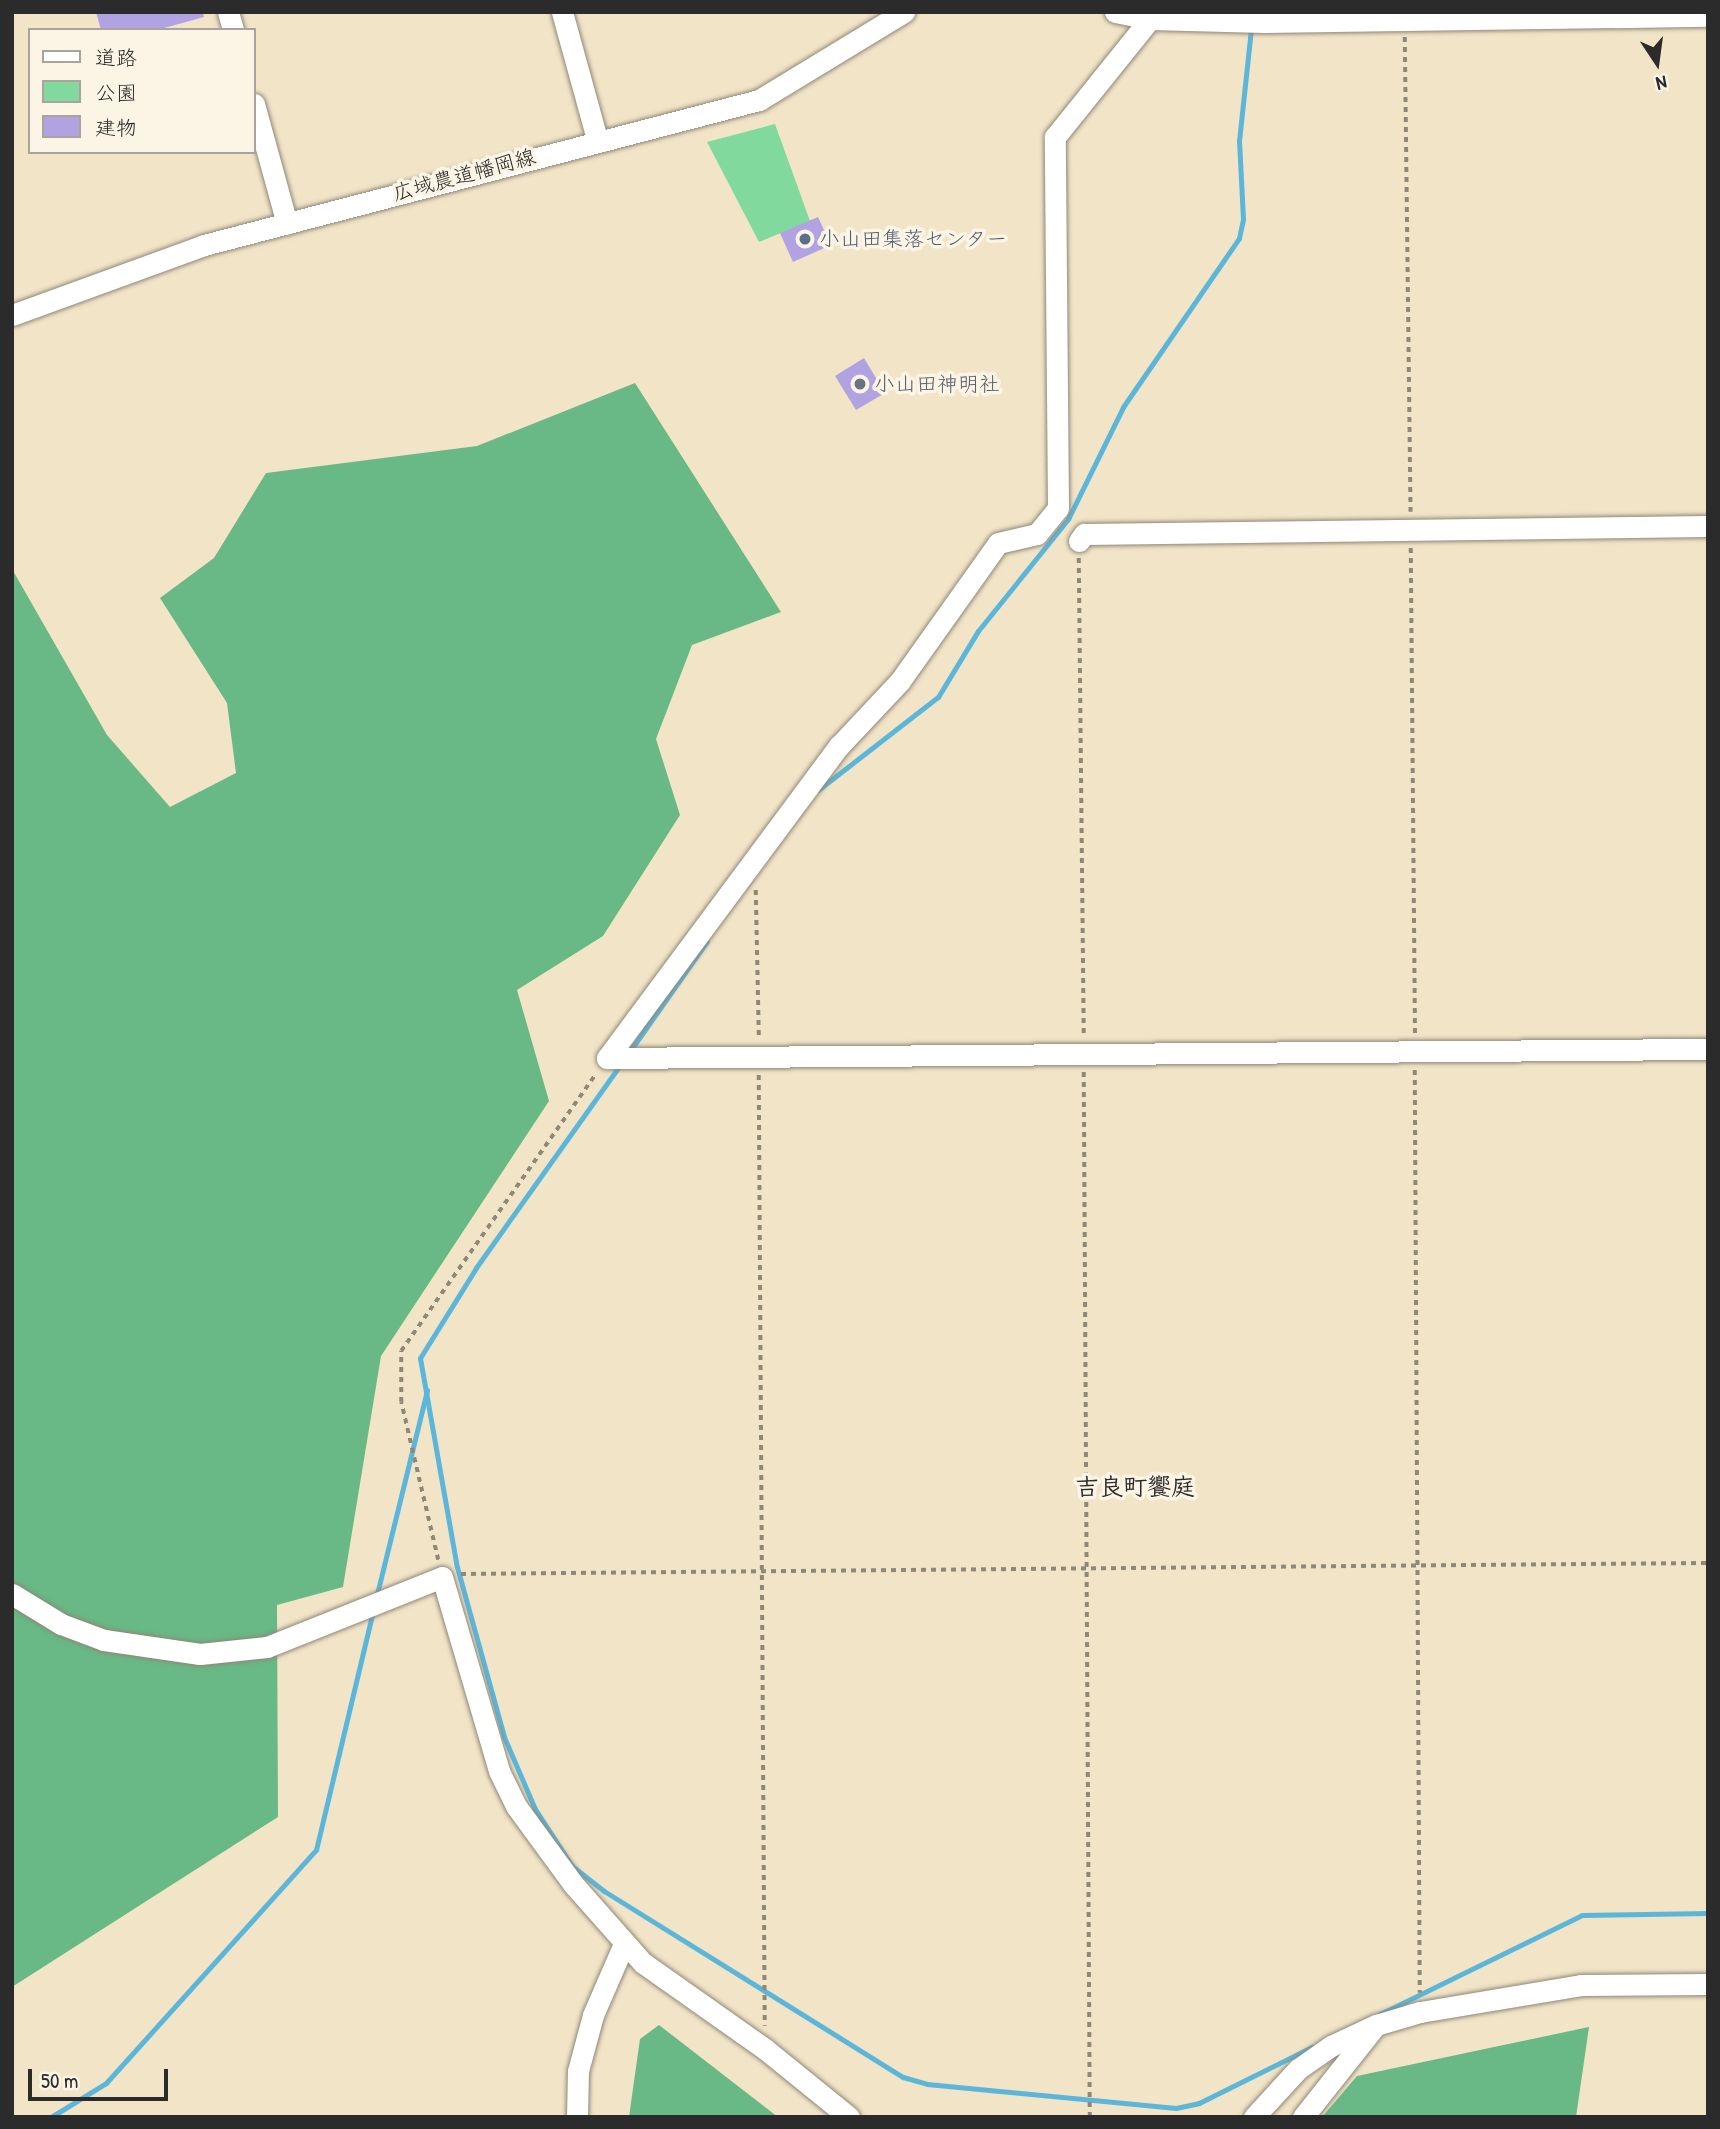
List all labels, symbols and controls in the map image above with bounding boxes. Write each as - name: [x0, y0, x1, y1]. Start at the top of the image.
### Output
- legend: [28, 28, 256, 154]
- north arrow: [1622, 28, 1692, 98]
- text: 道路: [95, 43, 137, 72]
- text: N: [1654, 70, 1670, 97]
- text: 公園: [95, 78, 137, 107]
- text: 建物: [95, 113, 137, 142]
- street label: 広域農道幡岡線: [390, 144, 538, 206]
- place label: 小山田集落センター: [819, 226, 1008, 252]
- marker: 小山田集落センター: [797, 231, 813, 247]
- place label: 小山田神明社: [874, 371, 1000, 397]
- marker: 小山田神明社: [852, 376, 868, 392]
- district label: 吉良町饗庭: [1075, 1473, 1195, 1501]
- scale bar: [32, 2056, 172, 2100]
- text: 50 m: [41, 2066, 78, 2095]

